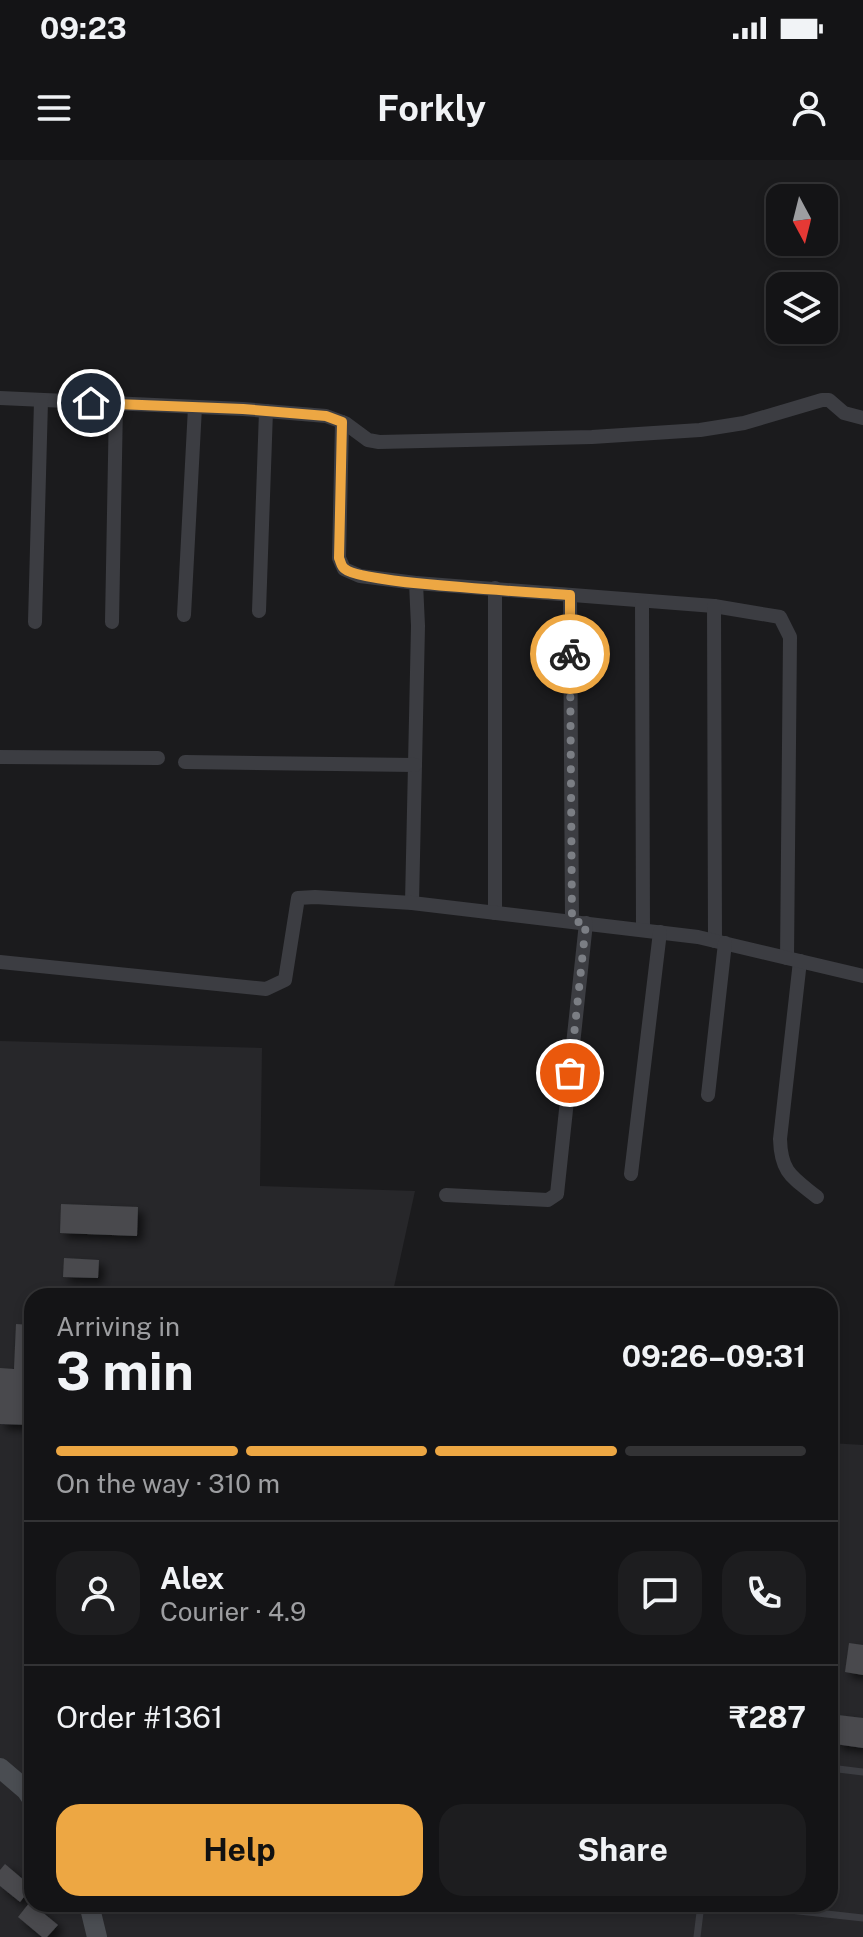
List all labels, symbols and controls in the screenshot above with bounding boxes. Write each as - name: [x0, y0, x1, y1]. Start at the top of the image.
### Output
- text: 09:23: [40, 10, 127, 46]
- icon: menu: [32, 86, 76, 130]
- icon: person: [787, 86, 831, 130]
- text: Forkly: [377, 87, 486, 129]
- north arrow: [766, 184, 838, 256]
- map controls: [766, 184, 838, 344]
- button: layers: [766, 272, 838, 344]
- pin: [57, 369, 125, 437]
- icon: home: [69, 381, 113, 425]
- courier: [530, 614, 610, 694]
- icon: bike: [548, 632, 592, 676]
- pin: [536, 1039, 604, 1107]
- icon: bag: [548, 1051, 592, 1095]
- text: Arriving in: [56, 1311, 180, 1342]
- text: 09:26–09:31: [622, 1338, 806, 1374]
- text: 3 min: [56, 1341, 194, 1402]
- text: On the way · 310 m: [56, 1468, 280, 1499]
- button: person: [56, 1551, 140, 1635]
- button: chat: [618, 1551, 702, 1635]
- button: phone: [722, 1551, 806, 1635]
- text: Alex: [160, 1560, 224, 1596]
- text: Courier · 4.9: [160, 1596, 306, 1627]
- text: Order #1361: [56, 1699, 223, 1735]
- text: ₹287: [729, 1699, 806, 1735]
- button: Help: [56, 1804, 423, 1896]
- button: Share: [439, 1804, 806, 1896]

